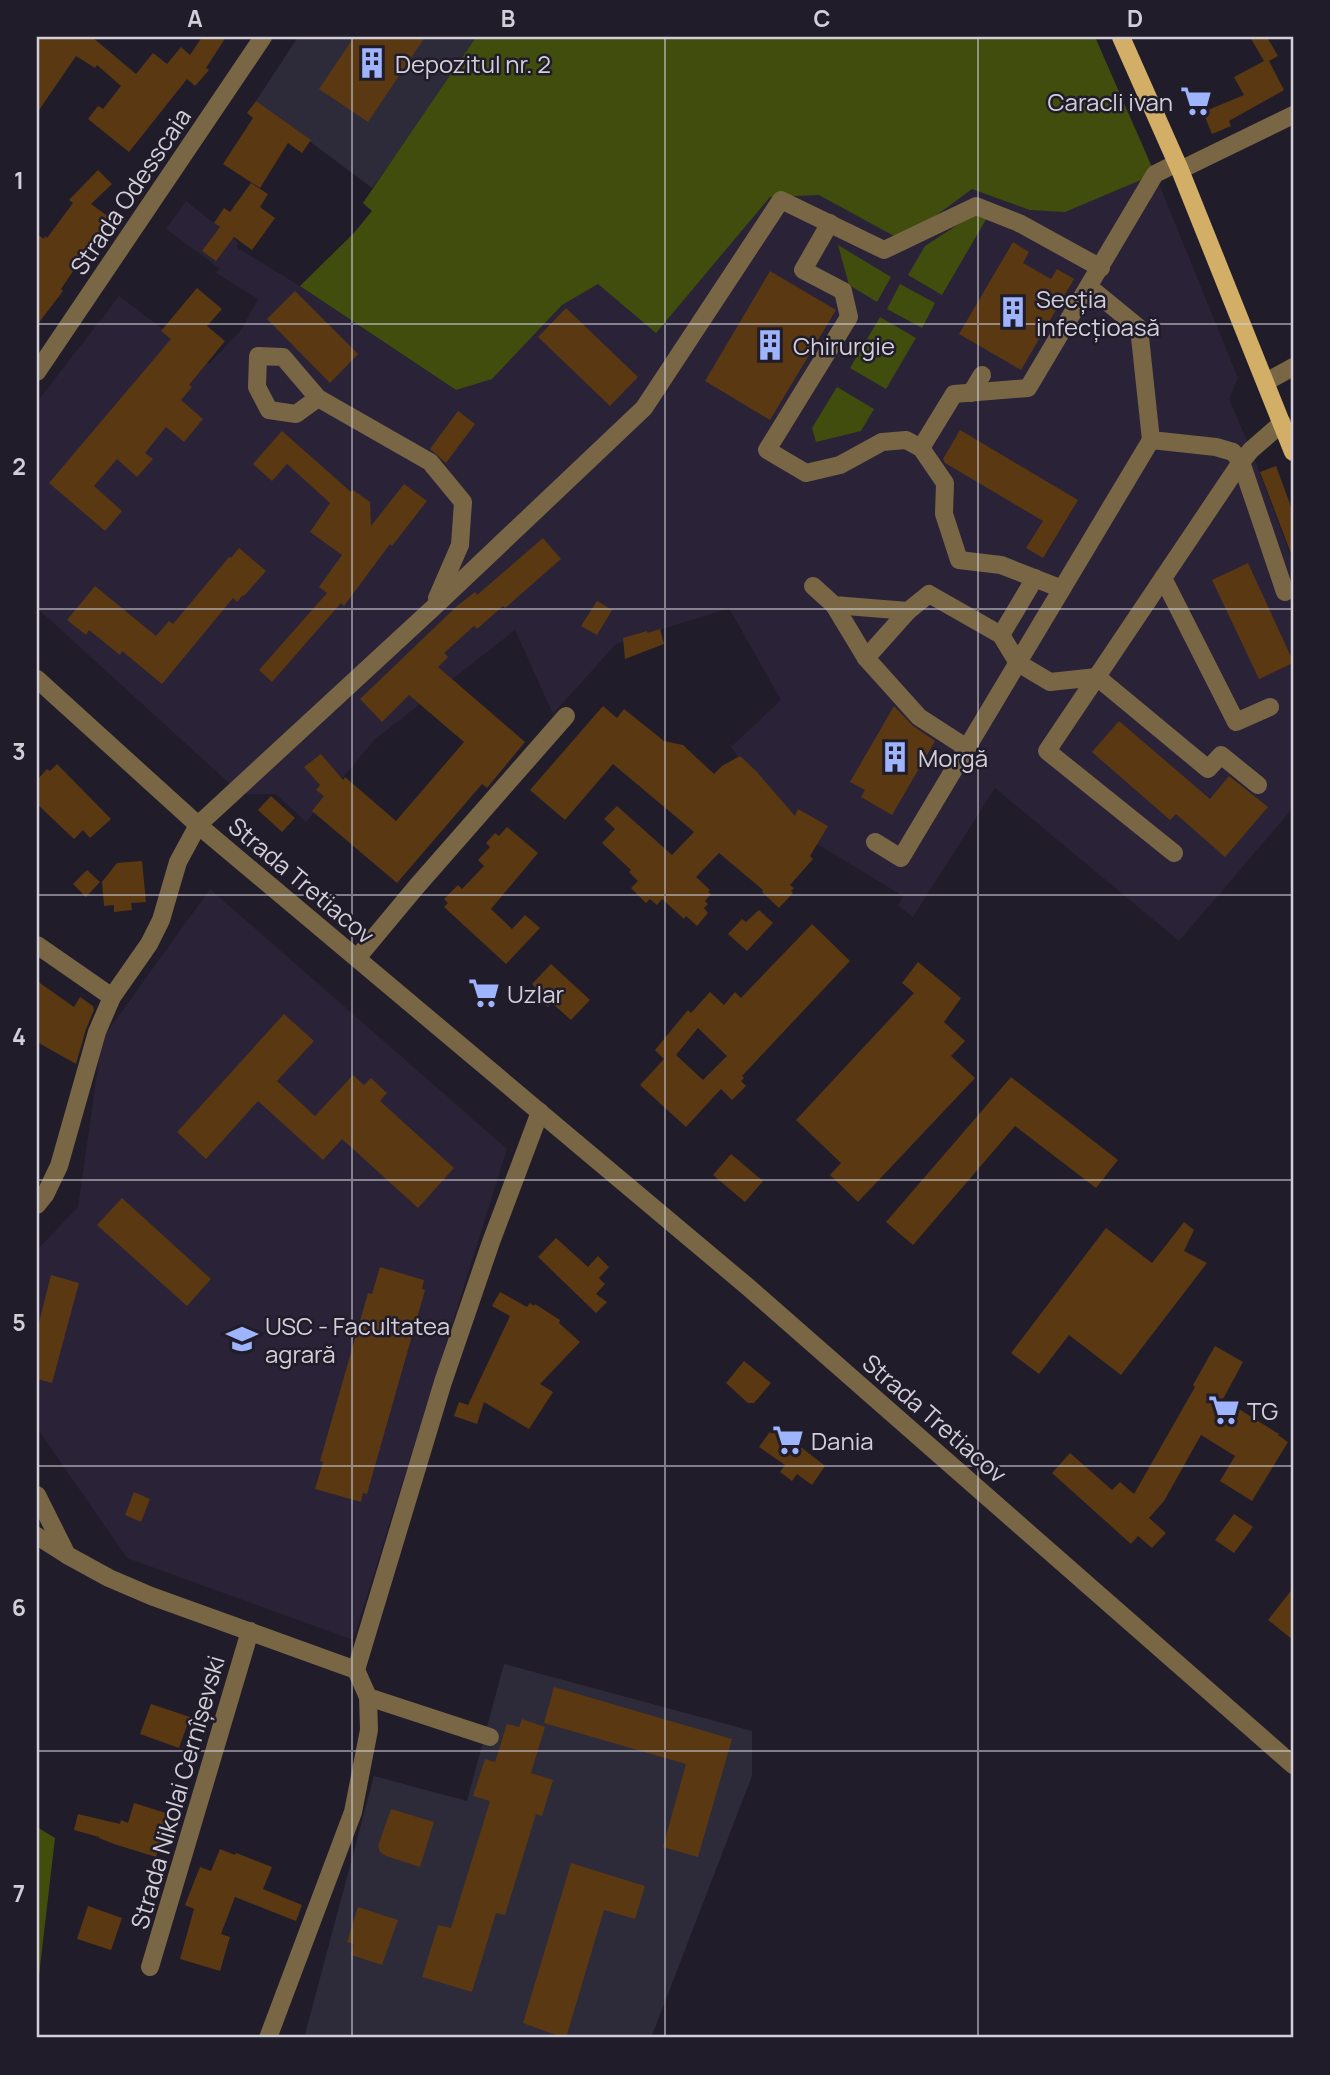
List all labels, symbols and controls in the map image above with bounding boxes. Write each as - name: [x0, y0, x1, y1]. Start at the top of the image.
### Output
- text: A: [187, 2, 203, 34]
- text: B: [501, 2, 515, 34]
- text: C: [814, 2, 831, 34]
- text: D: [1127, 2, 1143, 34]
- building icon: Depozitul nr. 2: [355, 46, 389, 80]
- place label: Depozitul nr. 2: [395, 47, 551, 80]
- supermarket icon: Caracli ivan: [1179, 84, 1213, 118]
- place label: Caracli ivan: [1047, 85, 1173, 118]
- street label: Strada Odesscaia: [62, 101, 198, 281]
- text: 1: [14, 164, 24, 196]
- place label: Secția infecțioasă: [1036, 282, 1160, 343]
- building icon: Secția infecțioasă: [996, 295, 1030, 329]
- building icon: Chirurgie: [753, 328, 787, 362]
- place label: Chirurgie: [793, 329, 895, 362]
- text: 2: [12, 450, 26, 482]
- text: 3: [12, 735, 26, 767]
- building icon: Morgă: [878, 740, 912, 774]
- place label: Morgă: [918, 741, 988, 774]
- street label: Strada Tretiacov: [222, 809, 382, 951]
- supermarket icon: Uzlar: [467, 976, 501, 1010]
- place label: Uzlar: [507, 977, 564, 1010]
- text: 4: [12, 1020, 26, 1052]
- text: 5: [12, 1306, 26, 1338]
- place label: USC - Facultatea agrară: [265, 1309, 450, 1370]
- school or university icon: USC - Facultatea agrară: [225, 1322, 259, 1356]
- street label: Strada Tretiacov: [856, 1346, 1014, 1490]
- supermarket icon: TG: [1207, 1393, 1241, 1427]
- place label: TG: [1247, 1394, 1278, 1427]
- supermarket icon: Dania: [771, 1423, 805, 1457]
- place label: Dania: [811, 1424, 874, 1457]
- text: 6: [12, 1591, 26, 1623]
- street label: Strada Nikolai Cernîșevski: [122, 1651, 232, 1933]
- text: 7: [13, 1877, 25, 1909]

